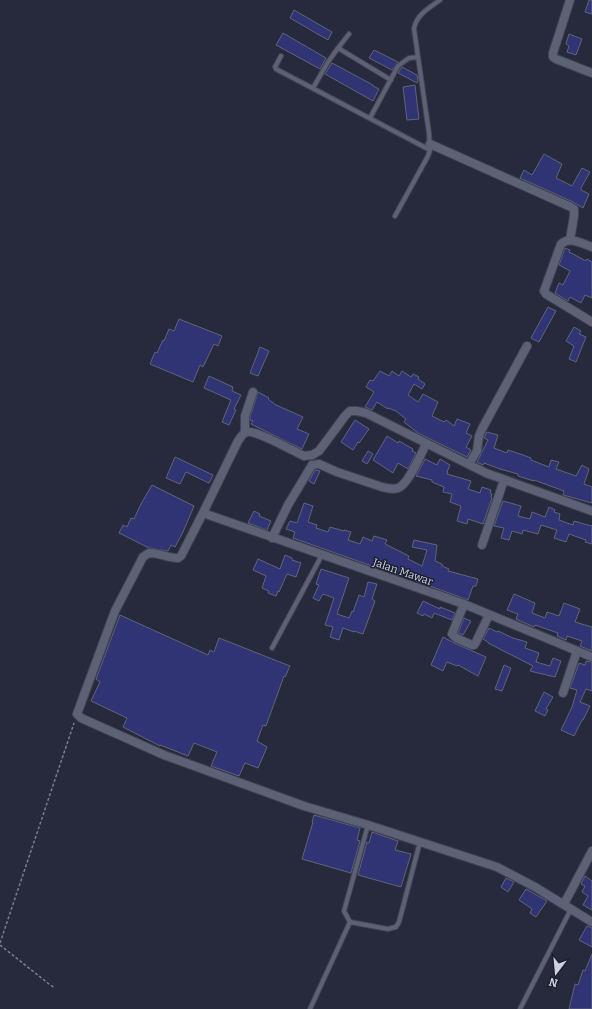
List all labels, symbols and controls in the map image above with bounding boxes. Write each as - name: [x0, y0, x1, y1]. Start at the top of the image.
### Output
- street label: Jalan Mawar: [370, 555, 435, 588]
- north arrow: [536, 953, 576, 993]
- text: N: [547, 975, 559, 990]

